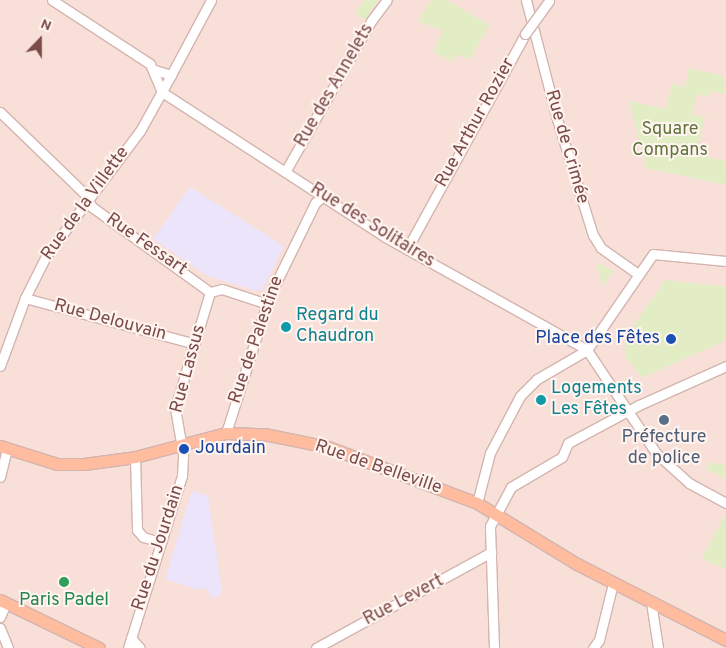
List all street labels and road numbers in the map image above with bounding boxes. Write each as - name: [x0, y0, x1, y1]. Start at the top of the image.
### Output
- street label: Rue des Annelets: [291, 20, 379, 152]
- street label: Rue Arthur Rozier: [431, 54, 521, 192]
- street label: Rue de Crimée: [539, 87, 593, 207]
- street label: Rue de la Villette: [37, 143, 135, 265]
- street label: Rue des Solitaires: [306, 179, 438, 273]
- street label: Rue Fessart: [101, 209, 191, 281]
- street label: Rue de Palestine: [225, 273, 289, 407]
- street label: Rue Delouvain: [51, 296, 169, 346]
- street label: Rue Lassus: [167, 323, 211, 415]
- street label: Rue de Belleville: [312, 436, 444, 500]
- street label: Rue du Jourdain: [128, 482, 190, 614]
- street label: Rue Levert: [360, 571, 448, 631]

